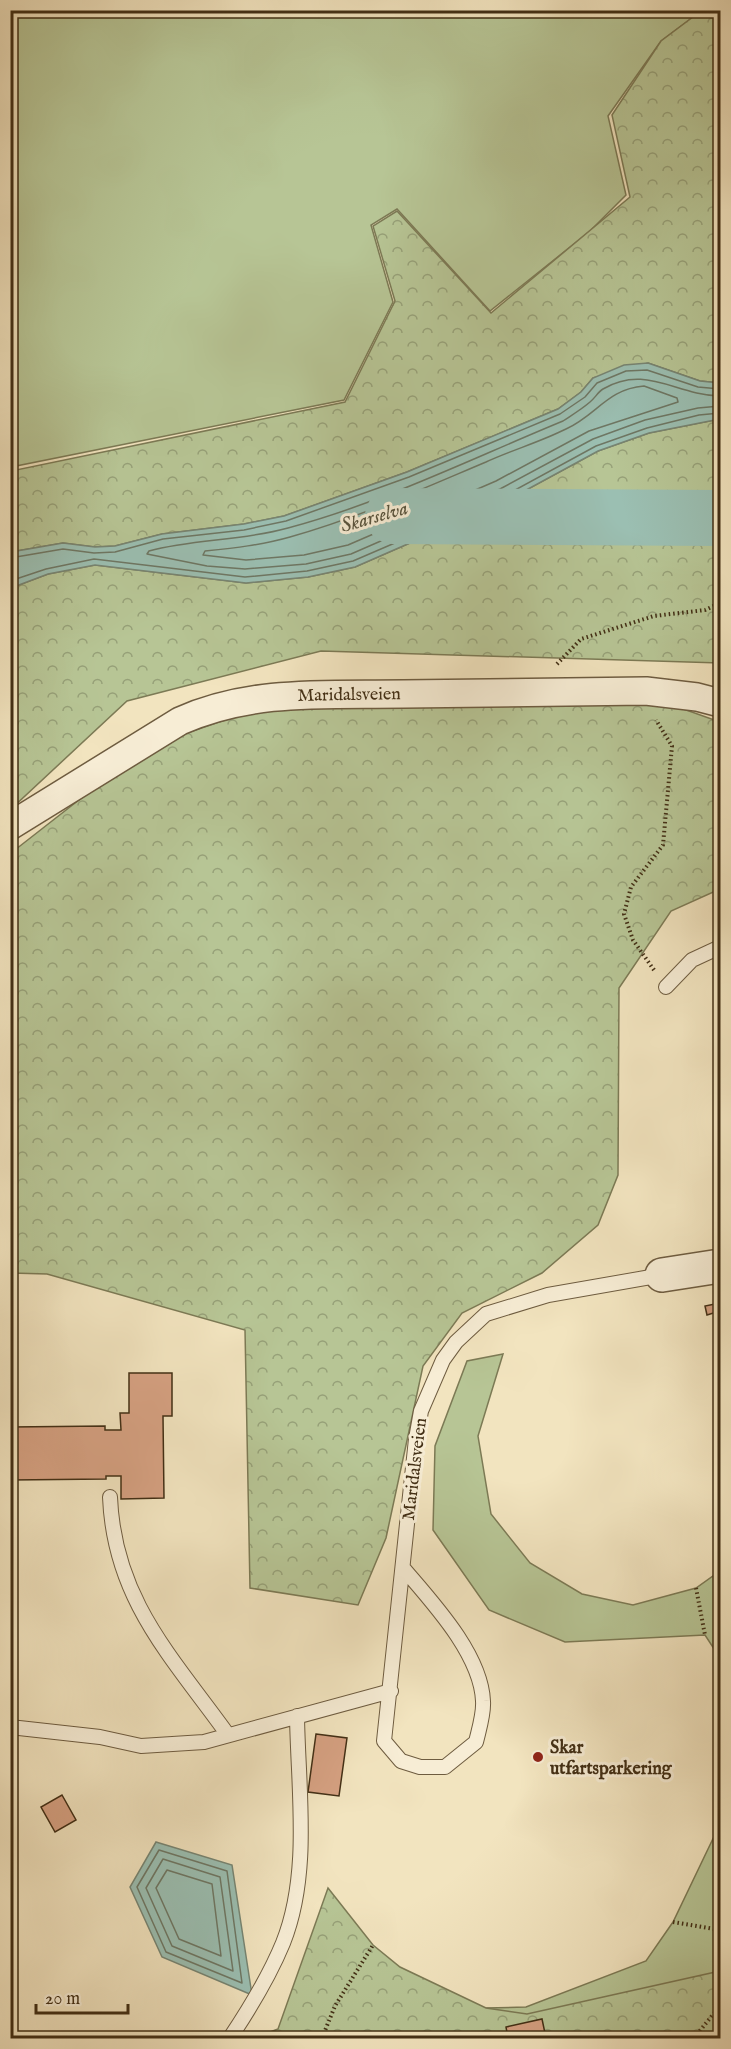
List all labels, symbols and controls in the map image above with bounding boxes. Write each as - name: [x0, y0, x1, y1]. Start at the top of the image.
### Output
- water label: Skarselva: [338, 496, 411, 539]
- street label: Maridalsveien: [297, 683, 401, 708]
- street label: Maridalsveien: [398, 1416, 433, 1522]
- place label: Skar utfartsparkering: [550, 1737, 673, 1781]
- marker: Skar utfartsparkering: [531, 1750, 545, 1764]
- scale bar: [36, 1977, 128, 2015]
- text: 20 m: [45, 1988, 80, 2011]

